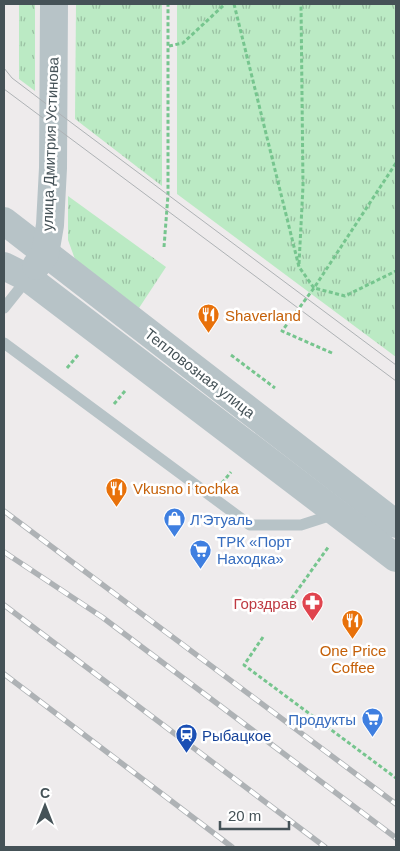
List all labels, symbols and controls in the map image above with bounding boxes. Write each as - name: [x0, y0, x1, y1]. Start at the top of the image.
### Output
- street label: улица Дмитрия Устинова: [38, 56, 62, 231]
- restaurant icon: Shaverland: [197, 303, 221, 334]
- place label: Shaverland: [225, 307, 301, 324]
- street label: Тепловозная улица: [142, 325, 259, 422]
- restaurant icon: Vkusno i tochka: [105, 476, 129, 507]
- place label: Vkusno i tochka: [133, 480, 240, 497]
- shop icon: Л'Этуаль: [162, 507, 186, 538]
- place label: Л'Этуаль: [190, 511, 253, 528]
- place label: ТРК «Порт Находка»: [217, 533, 292, 567]
- supermarket icon: ТРК «Порт Находка»: [189, 538, 213, 569]
- pharmacy icon: Горздрав: [301, 591, 325, 622]
- place label: Горздрав: [233, 595, 297, 612]
- restaurant icon: One Price Coffee: [341, 609, 365, 640]
- place label: One Price Coffee: [320, 642, 386, 676]
- supermarket icon: Продукты: [360, 707, 384, 738]
- place label: Продукты: [288, 711, 356, 728]
- station icon: Рыбацкое: [174, 723, 198, 754]
- place label: Рыбацкое: [202, 727, 271, 744]
- north arrow: [20, 781, 70, 831]
- text: С: [40, 785, 50, 801]
- scale bar: [220, 798, 289, 830]
- text: 20 m: [228, 807, 261, 824]

